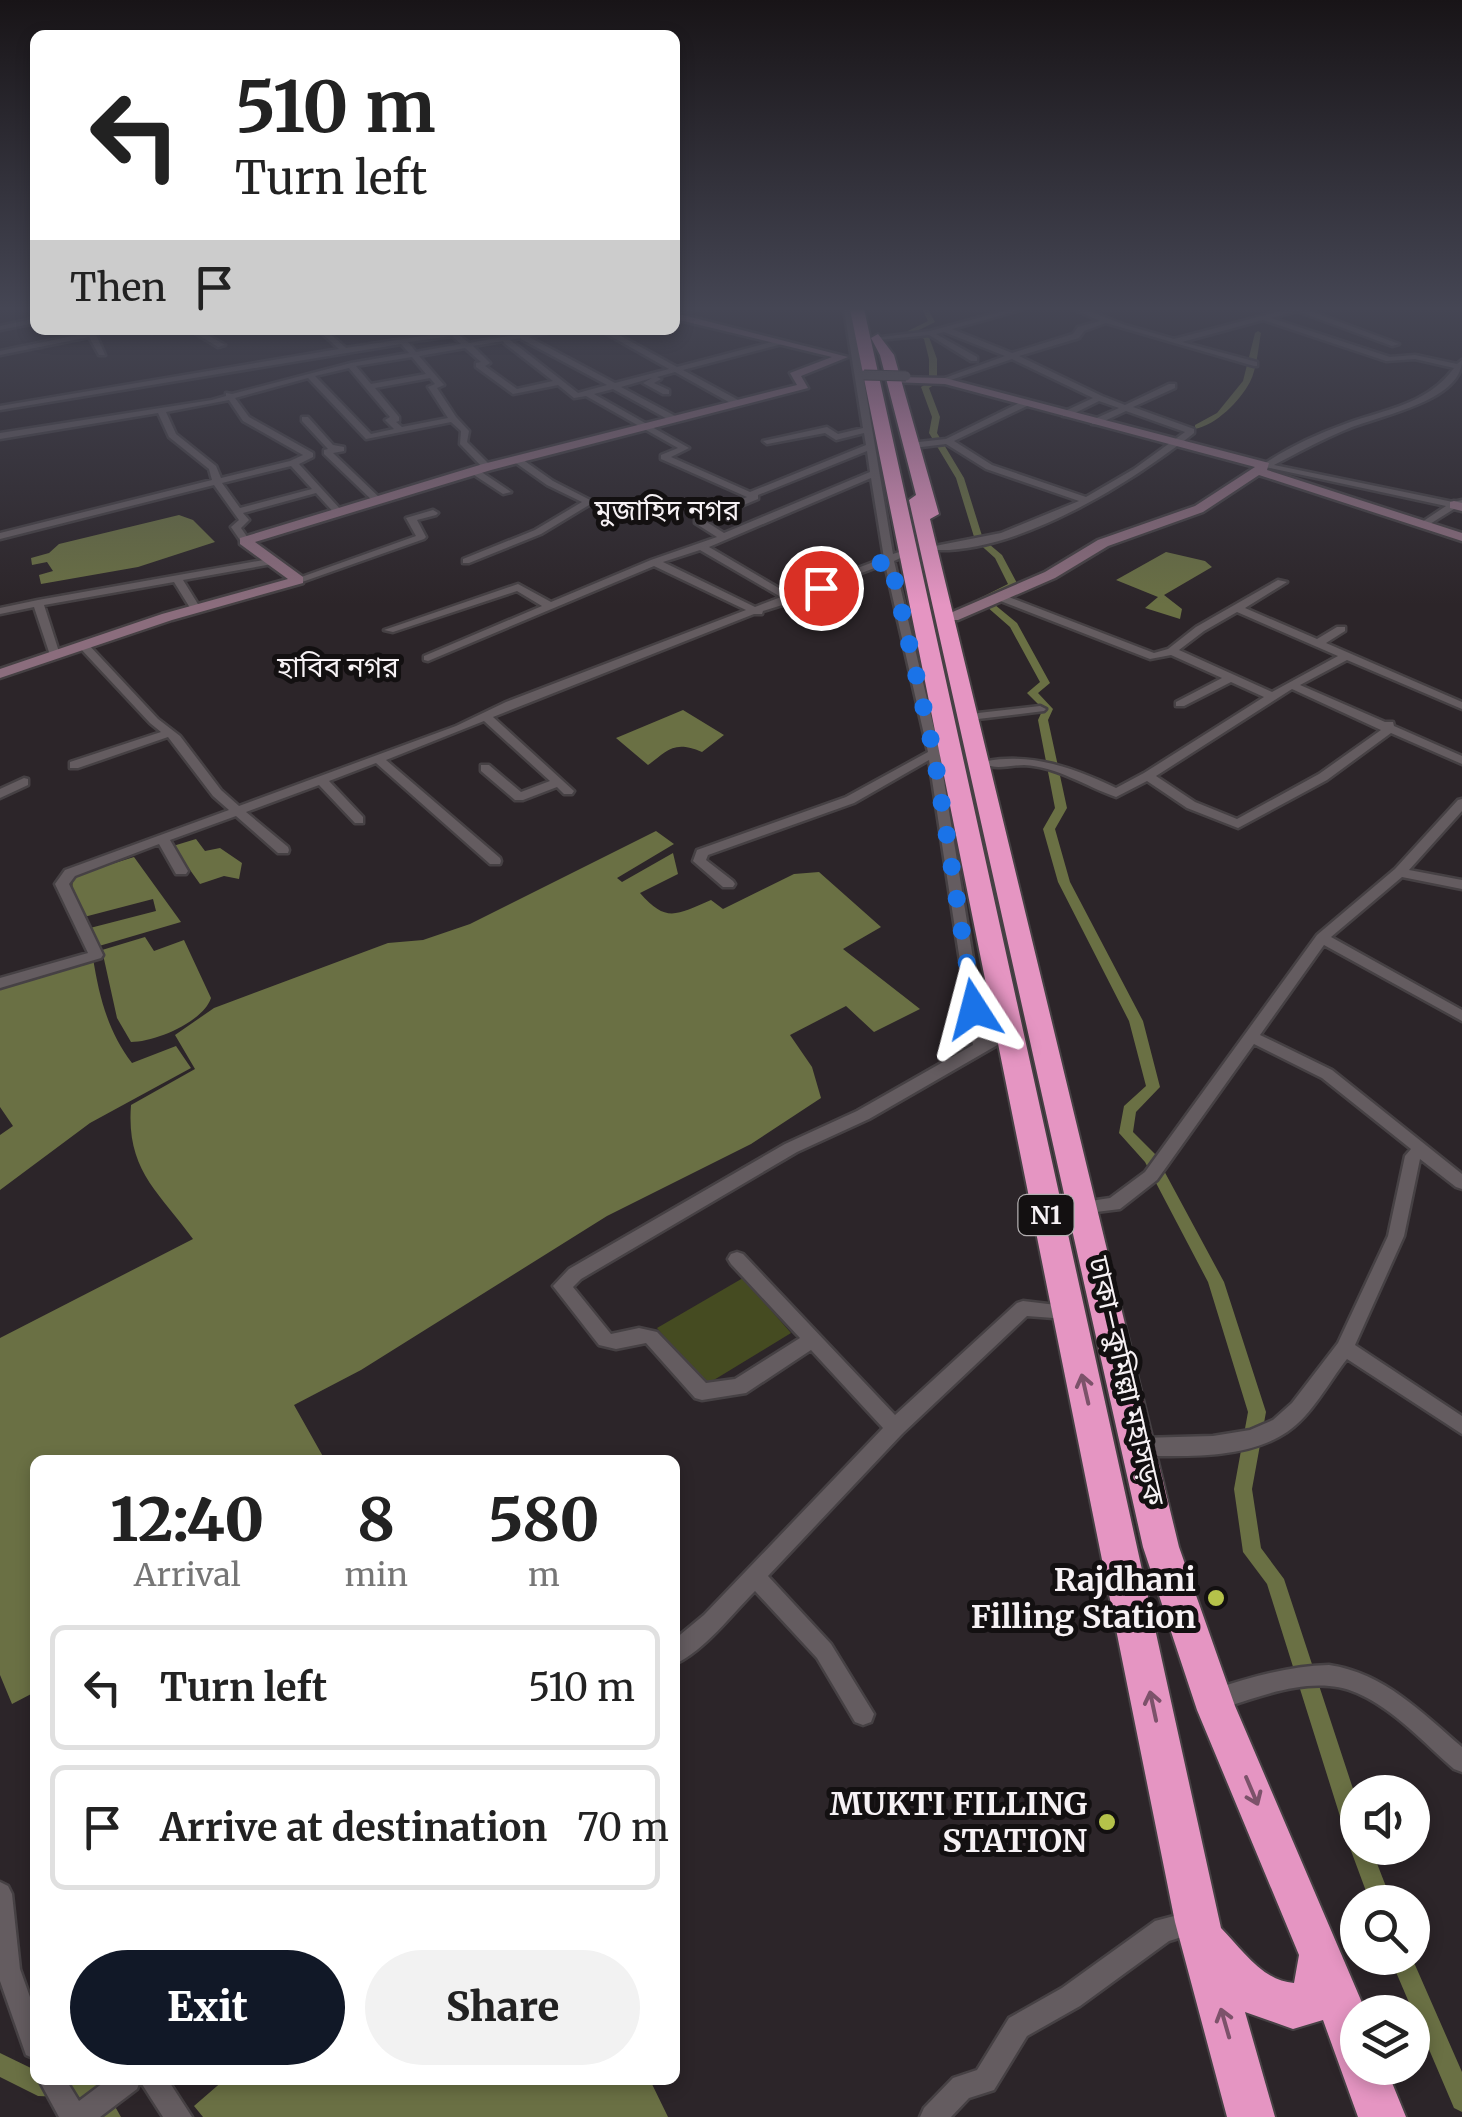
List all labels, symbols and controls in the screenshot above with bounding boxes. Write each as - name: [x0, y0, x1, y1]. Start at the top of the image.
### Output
- text: 510 m: [235, 63, 436, 151]
- icon: left: [70, 70, 200, 200]
- text: Turn left: [235, 150, 427, 206]
- icon: arrive: [187, 260, 242, 315]
- text: Then: [70, 264, 167, 311]
- district label: মুজাহিদ নগর: [594, 492, 740, 528]
- pin: [779, 546, 864, 631]
- icon: arrive: [794, 561, 849, 616]
- district label: হাবিব নগর: [276, 649, 399, 685]
- position arrow: [922, 957, 1026, 1061]
- road number: N1: [1018, 1195, 1074, 1235]
- street label: ঢাকা–কুমিল্লা মহাসড়ক: [1081, 1252, 1173, 1509]
- one-way arrow: [1075, 1374, 1093, 1406]
- text: 12:40: [110, 1482, 264, 1557]
- text: 8: [357, 1482, 395, 1557]
- text: 580: [488, 1482, 600, 1557]
- text: Arrival: [134, 1555, 241, 1595]
- text: min: [345, 1555, 408, 1595]
- text: m: [528, 1555, 560, 1595]
- place label: Rajdhani Filling Station: [971, 1560, 1196, 1637]
- marker: Rajdhani Filling Station: [1205, 1587, 1227, 1609]
- icon: left: [75, 1660, 130, 1715]
- text: Turn left: [160, 1664, 327, 1711]
- text: 510 m: [528, 1664, 635, 1711]
- one-way arrow: [1142, 1691, 1161, 1723]
- one-way arrow: [1244, 1775, 1262, 1806]
- map controls: [1340, 1775, 1430, 2085]
- button: sound: [1340, 1775, 1430, 1865]
- place label: MUKTI FILLING STATION: [830, 1784, 1087, 1861]
- icon: arrive: [75, 1800, 130, 1855]
- text: Arrive at destination: [160, 1804, 547, 1851]
- text: 70 m: [577, 1804, 669, 1851]
- marker: MUKTI FILLING STATION: [1096, 1811, 1118, 1833]
- button: search: [1340, 1885, 1430, 1975]
- button: Exit: [70, 1950, 345, 2065]
- button: Share: [365, 1950, 640, 2065]
- button: layers: [1340, 1995, 1430, 2085]
- one-way arrow: [1215, 2008, 1233, 2039]

